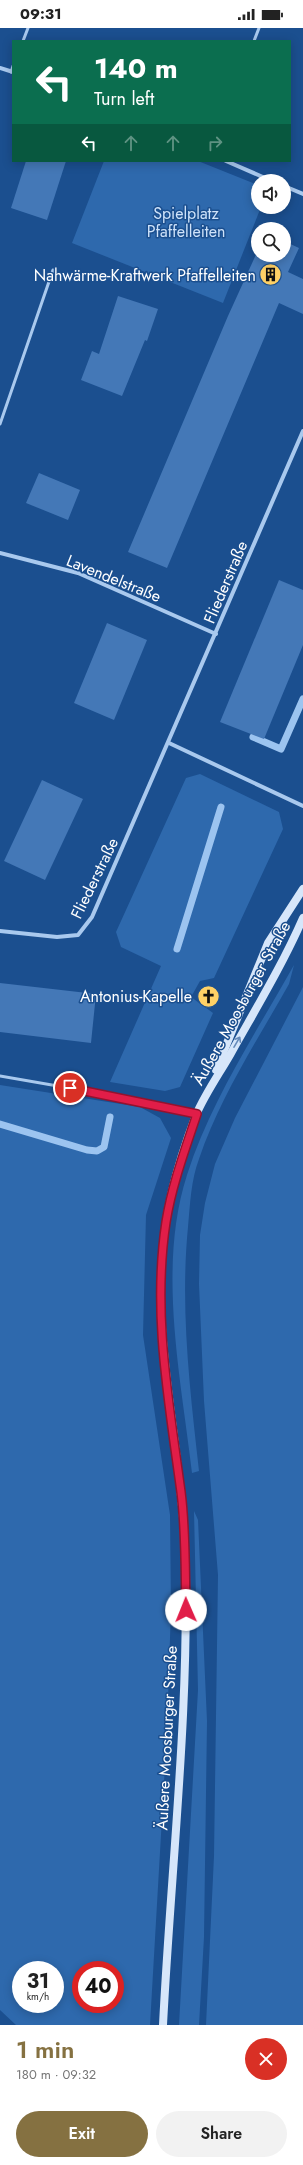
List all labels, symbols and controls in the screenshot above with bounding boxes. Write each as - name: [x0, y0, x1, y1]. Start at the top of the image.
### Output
- text: 09:31: [20, 3, 62, 25]
- text: 140 m: [94, 48, 178, 89]
- icon: left: [28, 56, 80, 108]
- text: Turn left: [94, 86, 154, 112]
- icon: left: [78, 132, 100, 154]
- icon: ahead: [120, 132, 142, 154]
- icon: ahead: [162, 132, 184, 154]
- icon: right: [204, 132, 226, 154]
- map controls: [251, 174, 291, 262]
- button: sound: [251, 174, 291, 214]
- park label: Spielplatz Pfaffelleiten: [147, 202, 225, 243]
- button: search: [251, 222, 291, 262]
- building icon: Nahwärme-Kraftwerk Pfaffelleiten: [258, 262, 284, 288]
- place label: Nahwärme-Kraftwerk Pfaffelleiten: [34, 264, 256, 287]
- street label: Fliederstraße: [198, 537, 253, 627]
- street label: Lavendelstraße: [63, 549, 165, 608]
- street label: Fliederstraße: [65, 834, 124, 923]
- street label: Äußere Moosburger Straße: [187, 917, 296, 1090]
- church icon: Antonius-Kapelle: [195, 983, 221, 1009]
- place label: Antonius-Kapelle: [80, 985, 192, 1008]
- one-way arrow: [233, 1036, 241, 1048]
- pin: [53, 1071, 87, 1105]
- icon: arrive: [59, 1077, 81, 1099]
- position arrow: [165, 1589, 207, 1631]
- street label: Äußere Moosburger Straße: [150, 1645, 183, 1831]
- speed limit sign: 40: [72, 1961, 124, 2013]
- text: 31: [27, 1967, 49, 1996]
- text: km/h: [27, 1989, 49, 2004]
- text: 1 min: [16, 2032, 74, 2067]
- button: close: [245, 2038, 287, 2080]
- text: 180 m · 09:32: [16, 2065, 96, 2084]
- button: Exit: [16, 2111, 148, 2157]
- button: Share: [156, 2111, 287, 2157]

